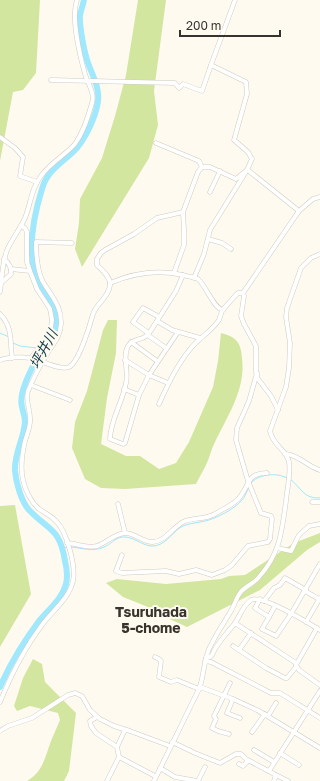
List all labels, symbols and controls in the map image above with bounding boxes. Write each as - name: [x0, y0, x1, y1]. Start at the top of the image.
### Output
- scale bar: [180, 12, 280, 38]
- text: 200 m: [186, 18, 221, 33]
- water label: 坪井川: [26, 325, 61, 372]
- district label: Tsuruhada 5-chome: [115, 603, 187, 636]

